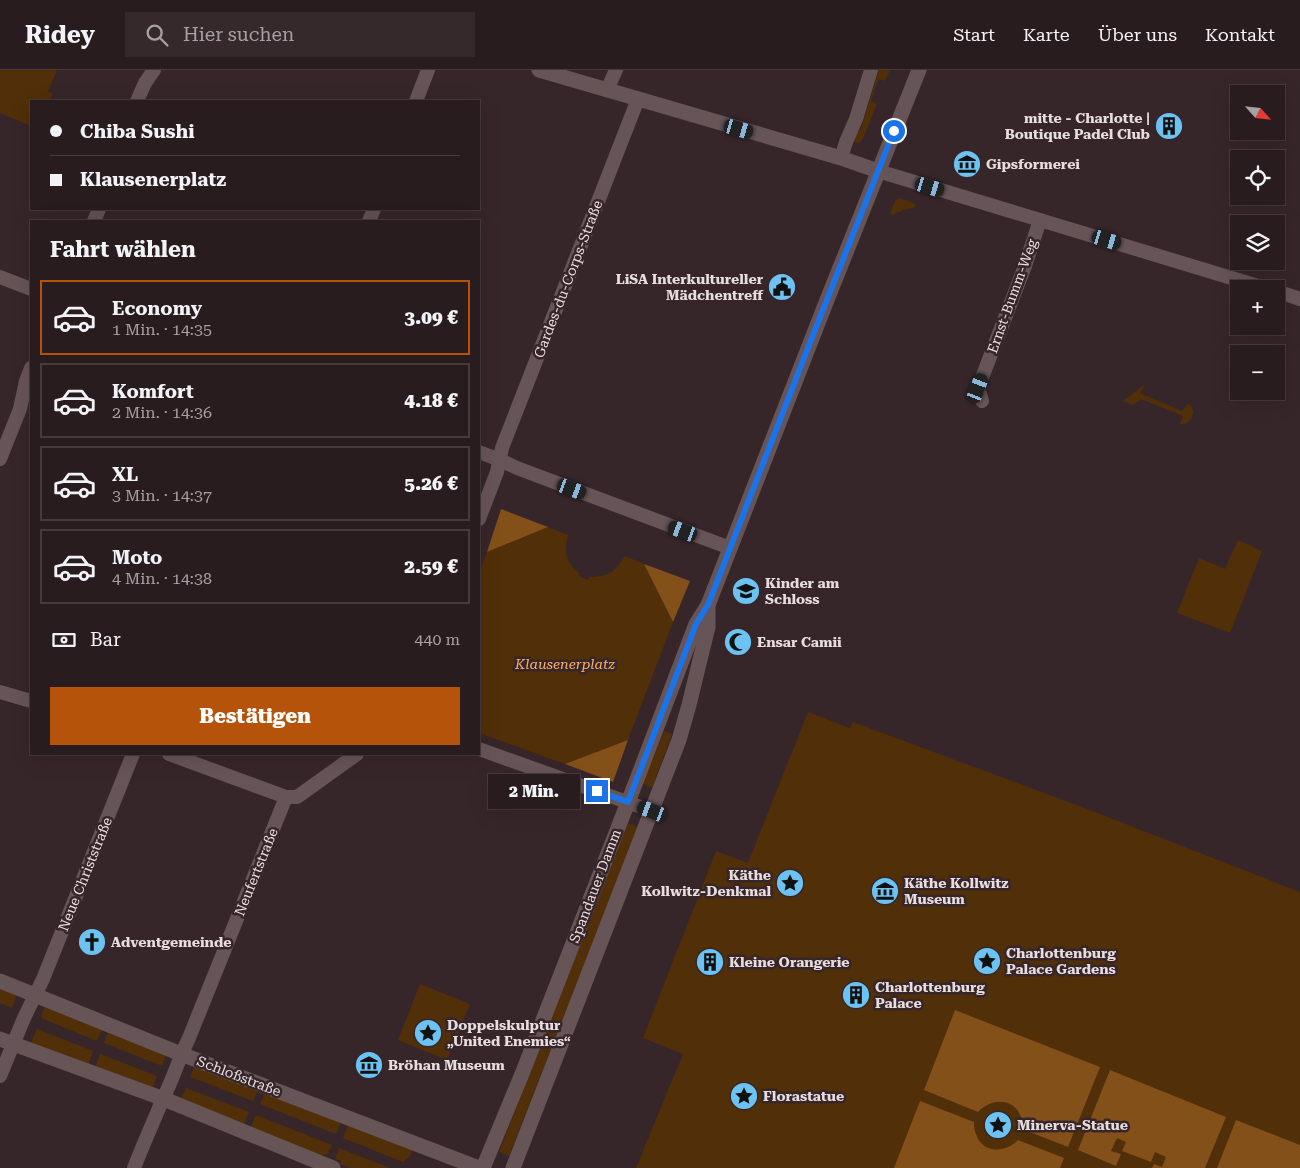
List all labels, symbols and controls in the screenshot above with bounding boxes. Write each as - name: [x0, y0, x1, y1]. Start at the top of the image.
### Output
- search box: [125, 12, 475, 57]
- text: Ridey: [25, 21, 95, 49]
- icon: search: [143, 21, 171, 49]
- text: Hier suchen: [183, 23, 294, 46]
- text: Start: [953, 24, 995, 45]
- text: Karte: [1023, 24, 1070, 45]
- text: Über uns: [1098, 24, 1177, 45]
- text: Kontakt: [1205, 24, 1275, 45]
- north arrow: [1230, 85, 1285, 140]
- map controls: [1230, 85, 1285, 400]
- place label: mitte - Charlotte | Boutique Padel Club: [1005, 110, 1150, 142]
- building icon: mitte - Charlotte | Boutique Padel Club: [1154, 111, 1184, 141]
- car: [722, 118, 755, 140]
- text: Chiba Sushi: [80, 120, 195, 143]
- route start: [883, 120, 905, 142]
- museum icon: Gipsformerei: [952, 149, 982, 179]
- button: locate: [1230, 150, 1285, 205]
- place label: Gipsformerei: [986, 156, 1080, 172]
- text: Klausenerplatz: [80, 168, 226, 191]
- car: [913, 175, 946, 199]
- street label: Gardes-du-Corps-Straße: [530, 198, 606, 360]
- button: layers: [1230, 215, 1285, 270]
- car: [1090, 228, 1123, 252]
- text: Fahrt wählen: [50, 237, 196, 262]
- street label: Ernst-Bumm-Weg: [984, 237, 1040, 355]
- place label: LiSA Interkultureller Mädchentreff: [616, 271, 764, 303]
- public building icon: LiSA Interkultureller Mädchentreff: [767, 272, 797, 302]
- button: +: [1230, 280, 1285, 335]
- icon: car: [52, 295, 97, 340]
- text: Economy: [112, 297, 202, 320]
- text: 3.09 €: [404, 306, 458, 329]
- text: 1 Min. · 14:35: [112, 320, 212, 339]
- button: −: [1230, 345, 1285, 400]
- car: [965, 371, 990, 405]
- icon: car: [52, 378, 97, 423]
- text: Komfort: [112, 380, 194, 403]
- text: 4.18 €: [404, 389, 458, 412]
- text: 2 Min. · 14:36: [112, 403, 212, 422]
- icon: car: [52, 461, 97, 506]
- text: XL: [112, 463, 138, 486]
- text: 5.26 €: [404, 472, 458, 495]
- car: [555, 477, 588, 501]
- text: 3 Min. · 14:37: [112, 486, 212, 505]
- car: [666, 519, 699, 543]
- icon: car: [52, 544, 97, 589]
- text: Moto: [112, 546, 162, 569]
- text: 2.59 €: [404, 555, 458, 578]
- text: 4 Min. · 14:38: [112, 569, 212, 588]
- place label: Kinder am Schloss: [765, 575, 840, 607]
- school or university icon: Kinder am Schloss: [731, 576, 761, 606]
- icon: cash: [50, 626, 78, 654]
- mosque icon: Ensar Camii: [723, 627, 753, 657]
- text: Bar: [90, 628, 121, 651]
- text: 440 m: [414, 630, 460, 649]
- place label: Ensar Camii: [757, 634, 842, 650]
- park label: Klausenerplatz: [514, 656, 615, 672]
- button: Bestätigen: [50, 687, 460, 745]
- callout: 2 Min.: [487, 774, 580, 808]
- route end: [586, 780, 608, 802]
- text: 2 Min.: [509, 782, 559, 801]
- car: [635, 799, 668, 823]
- street label: Neue Christstraße: [55, 814, 115, 933]
- street label: Neufertstraße: [231, 825, 281, 918]
- street label: Spandauer Damm: [566, 827, 624, 945]
- place label: Käthe Kollwitz-Denkmal: [641, 867, 771, 899]
- place icon: Käthe Kollwitz-Denkmal: [775, 868, 805, 898]
- place label: Käthe Kollwitz Museum: [904, 875, 1008, 907]
- museum icon: Käthe Kollwitz Museum: [870, 876, 900, 906]
- church icon: Adventgemeinde: [77, 927, 107, 957]
- place label: Adventgemeinde: [111, 934, 232, 950]
- place label: Charlottenburg Palace Gardens: [1006, 945, 1116, 977]
- place icon: Charlottenburg Palace Gardens: [972, 946, 1002, 976]
- building icon: Kleine Orangerie: [695, 947, 725, 977]
- place label: Kleine Orangerie: [729, 954, 850, 970]
- place label: Charlottenburg Palace: [875, 979, 985, 1011]
- building icon: Charlottenburg Palace: [841, 980, 871, 1010]
- place label: Doppelskulptur „United Enemies“: [447, 1017, 571, 1049]
- place icon: Doppelskulptur „United Enemies“: [413, 1018, 443, 1048]
- museum icon: Bröhan Museum: [354, 1050, 384, 1080]
- street label: Schloßstraße: [195, 1053, 284, 1099]
- place label: Bröhan Museum: [388, 1057, 505, 1073]
- place icon: Florastatue: [729, 1081, 759, 1111]
- place label: Florastatue: [763, 1088, 844, 1104]
- place icon: Minerva-Statue: [983, 1110, 1013, 1140]
- place label: Minerva-Statue: [1017, 1117, 1128, 1133]

